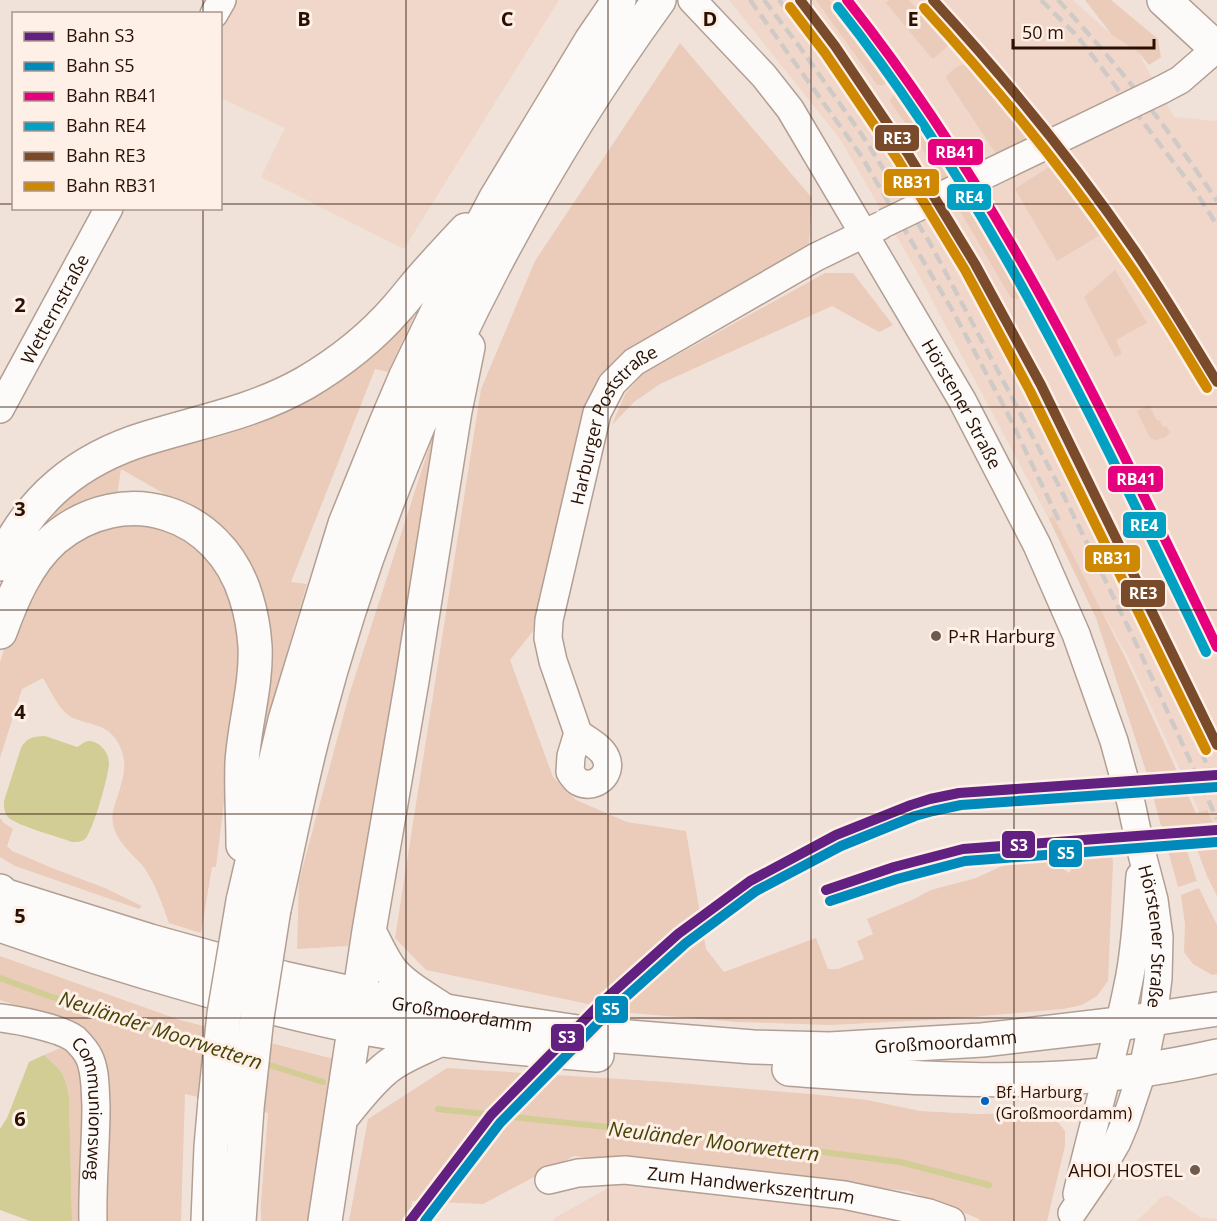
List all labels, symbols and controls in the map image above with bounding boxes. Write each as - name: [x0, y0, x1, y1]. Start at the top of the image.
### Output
- text: B: [297, 5, 311, 32]
- text: C: [501, 5, 514, 32]
- text: D: [703, 5, 717, 32]
- text: E: [907, 5, 919, 32]
- legend: [12, 12, 222, 210]
- scale bar: [1013, 12, 1154, 50]
- text: 50 m: [1022, 20, 1064, 44]
- text: Bahn S3: [66, 23, 135, 47]
- text: Bahn S5: [66, 53, 135, 77]
- text: Bahn RB41: [66, 83, 158, 107]
- text: Bahn RE4: [66, 113, 146, 137]
- line badge: RE3: [874, 124, 920, 152]
- text: RE3: [883, 127, 911, 149]
- line badge: RB41: [927, 138, 984, 166]
- text: RB41: [935, 141, 975, 163]
- text: Bahn RE3: [66, 143, 146, 167]
- line badge: RB31: [883, 168, 940, 197]
- text: RB31: [892, 171, 932, 193]
- text: Bahn RB31: [66, 173, 158, 197]
- line badge: RE4: [946, 183, 992, 211]
- text: RE4: [955, 186, 983, 208]
- street label: Wetternstraße: [15, 250, 94, 368]
- text: 2: [14, 291, 26, 318]
- street label: Hörstener Straße: [916, 334, 1007, 473]
- street label: Harburger Poststraße: [564, 339, 662, 507]
- line badge: RB41: [1107, 465, 1164, 493]
- text: RB41: [1116, 468, 1156, 490]
- text: 3: [14, 495, 26, 522]
- line badge: RE4: [1122, 511, 1167, 539]
- text: RE4: [1130, 514, 1158, 536]
- line badge: RB31: [1084, 544, 1141, 573]
- text: RB31: [1092, 547, 1132, 569]
- line badge: RE3: [1120, 579, 1166, 608]
- text: RE3: [1129, 582, 1157, 604]
- place label: P+R Harburg: [948, 624, 1055, 648]
- marker: P+R Harburg: [929, 629, 943, 643]
- text: 4: [14, 698, 26, 725]
- line badge: S3: [1001, 830, 1036, 859]
- text: S3: [1010, 834, 1028, 856]
- line badge: S5: [1048, 839, 1083, 868]
- text: S5: [1057, 842, 1075, 864]
- street label: Hörstener Straße: [1133, 862, 1171, 1010]
- text: 5: [14, 902, 26, 929]
- water label: Neuländer Moorwettern: [56, 984, 266, 1076]
- street label: Großmoordamm: [390, 990, 534, 1037]
- line badge: S5: [594, 995, 629, 1024]
- text: S5: [602, 998, 620, 1020]
- line badge: S3: [550, 1023, 585, 1052]
- street label: Großmoordamm: [874, 1024, 1018, 1058]
- text: S3: [558, 1026, 576, 1048]
- street label: Communionsweg: [67, 1031, 108, 1181]
- place label: Bf. Harburg (Großmoordamm): [996, 1081, 1132, 1124]
- marker: Bf. Harburg (Großmoordamm): [979, 1095, 991, 1107]
- text: 6: [14, 1105, 26, 1132]
- water label: Neuländer Moorwettern: [607, 1115, 821, 1167]
- place label: AHOI HOSTEL: [1068, 1158, 1183, 1182]
- street label: Zum Handwerkszentrum: [646, 1161, 857, 1209]
- marker: AHOI HOSTEL: [1188, 1163, 1202, 1177]

